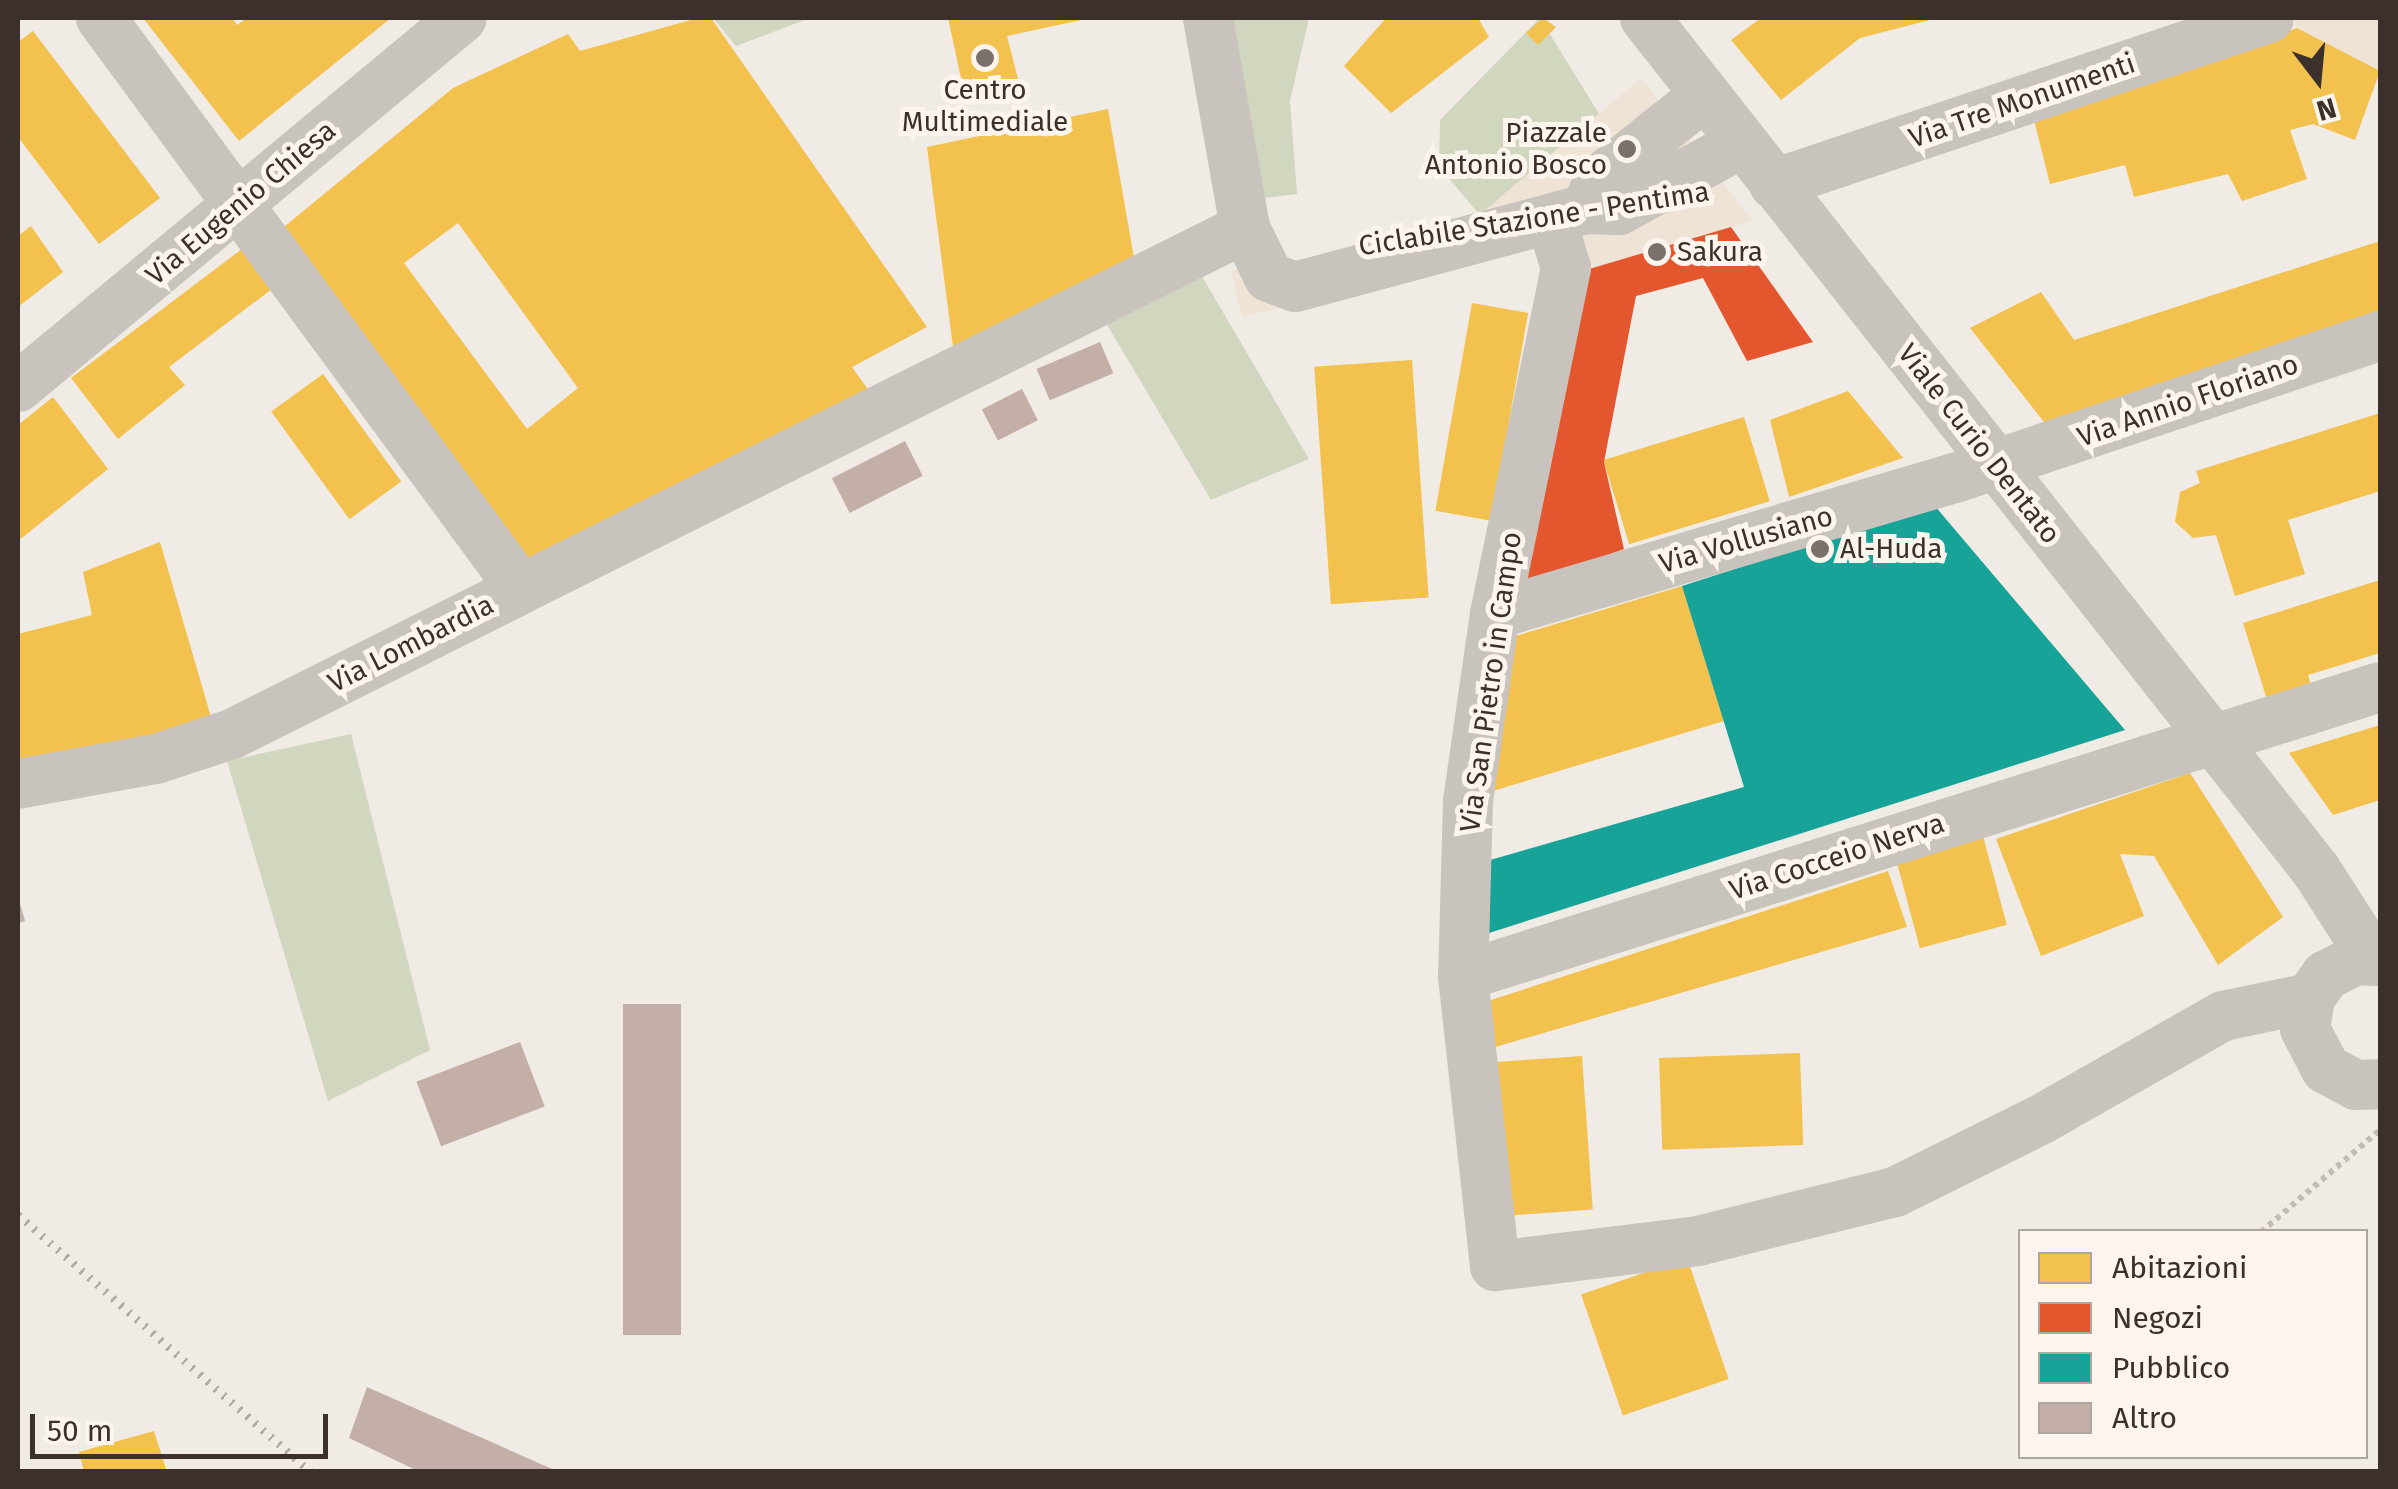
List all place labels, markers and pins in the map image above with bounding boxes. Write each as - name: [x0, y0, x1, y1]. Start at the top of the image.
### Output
- marker: Centro Multimediale: [974, 47, 996, 69]
- place label: Centro Multimediale: [902, 73, 1068, 139]
- place label: Piazzale Antonio Bosco: [1425, 116, 1607, 182]
- marker: Piazzale Antonio Bosco: [1616, 138, 1638, 160]
- place label: Sakura: [1677, 235, 1763, 269]
- marker: Sakura: [1646, 241, 1668, 263]
- place label: Al-Huda: [1840, 532, 1943, 566]
- marker: Al-Huda: [1809, 538, 1831, 560]

